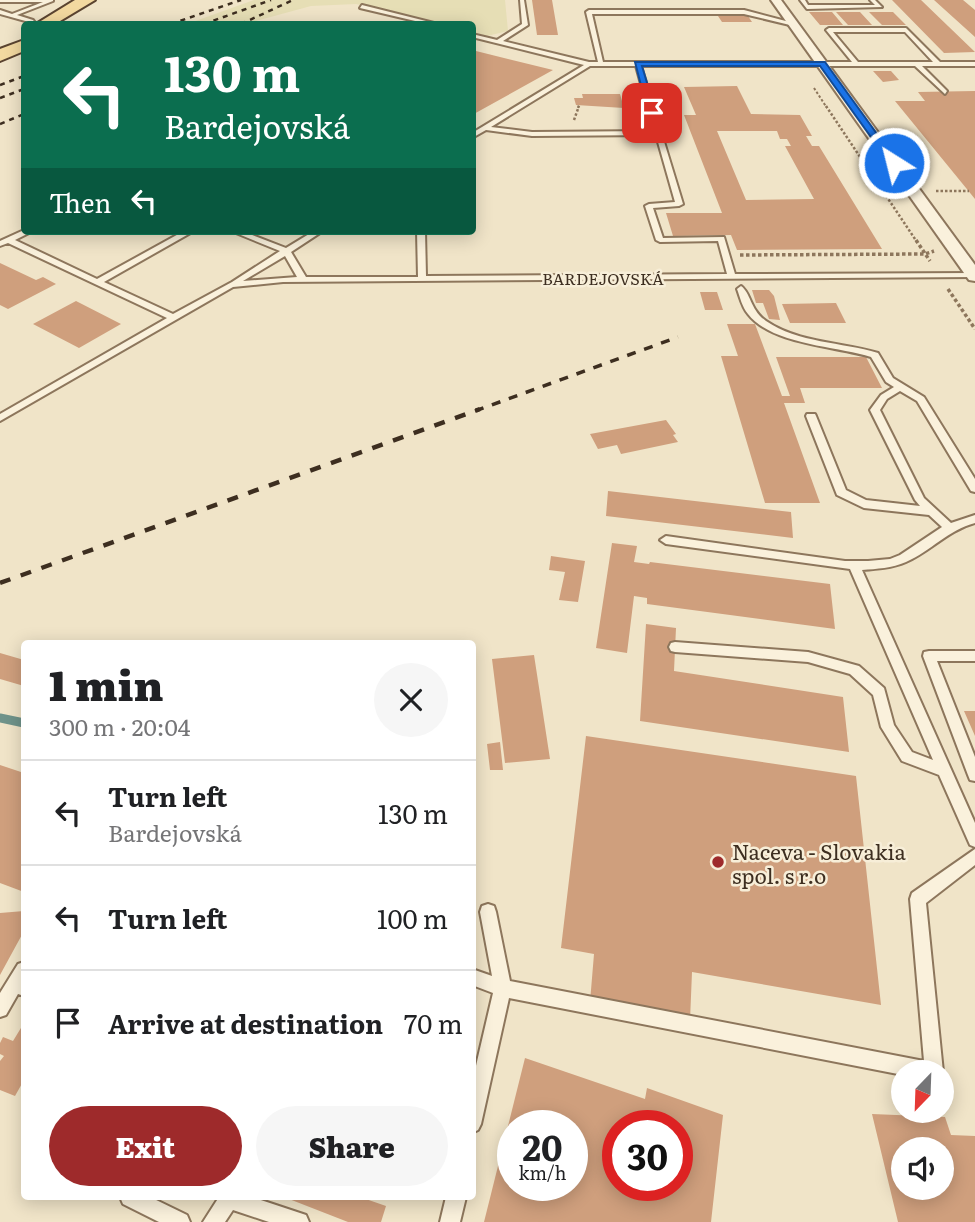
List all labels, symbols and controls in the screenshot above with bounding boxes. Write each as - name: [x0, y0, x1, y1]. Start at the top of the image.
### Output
- text: 130 m: [164, 34, 300, 107]
- icon: left: [49, 49, 140, 140]
- pin: [622, 83, 682, 143]
- icon: arrive: [633, 94, 671, 132]
- text: Bardejovská: [164, 101, 350, 149]
- position arrow: [857, 126, 931, 200]
- text: Then: [49, 182, 111, 221]
- icon: left: [125, 182, 163, 220]
- street label: BARDEJOVSKÁ: [542, 266, 664, 290]
- text: 1 min: [49, 652, 164, 714]
- button: close: [374, 663, 448, 737]
- text: 300 m · 20:04: [49, 709, 190, 743]
- text: Turn left: [108, 776, 227, 815]
- text: 130 m: [378, 793, 448, 832]
- icon: left: [49, 794, 87, 832]
- text: Bardejovská: [108, 815, 242, 849]
- place label: Naceva - Slovakia spol. s r.o: [732, 835, 906, 890]
- marker: Naceva - Slovakia spol. s r.o: [710, 854, 726, 870]
- text: Turn left: [108, 898, 227, 937]
- text: 100 m: [377, 898, 448, 937]
- icon: left: [49, 899, 87, 937]
- text: Arrive at destination: [108, 1003, 383, 1042]
- text: 70 m: [404, 1003, 463, 1042]
- icon: arrive: [49, 1004, 87, 1042]
- north arrow: [891, 1060, 954, 1124]
- map controls: [891, 1060, 954, 1200]
- button: Exit: [49, 1106, 242, 1186]
- button: Share: [256, 1106, 448, 1186]
- speed limit sign: 30: [602, 1110, 693, 1201]
- text: 20: [522, 1120, 563, 1172]
- button: sound: [891, 1137, 954, 1200]
- text: km/h: [519, 1159, 566, 1186]

